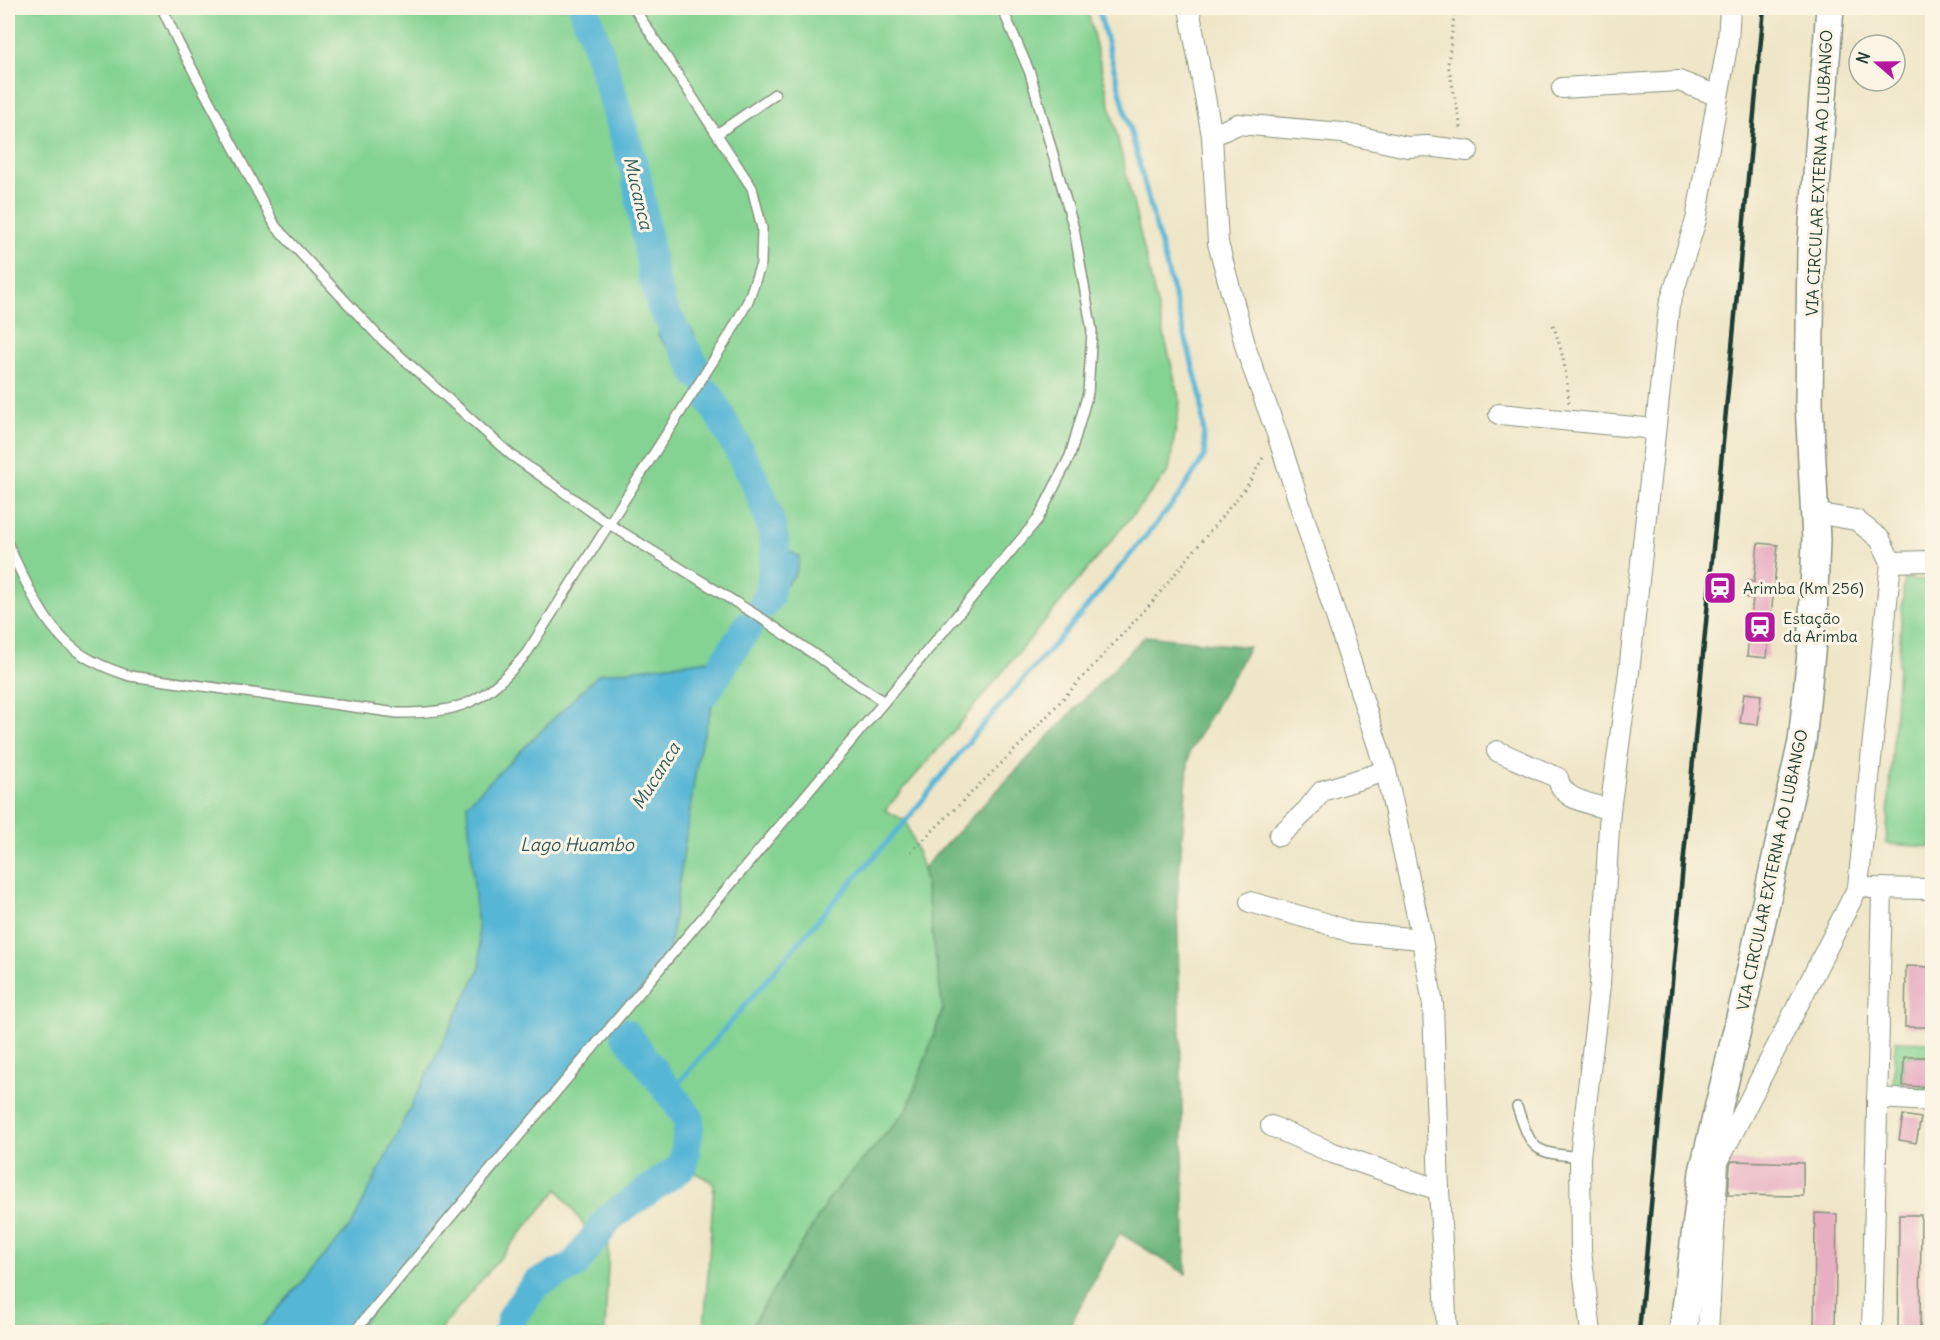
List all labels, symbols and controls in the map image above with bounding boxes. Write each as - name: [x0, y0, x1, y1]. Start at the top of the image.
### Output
- street label: VIA CIRCULAR EXTERNA AO LUBANGO: [1802, 29, 1836, 317]
- north arrow: [1847, 33, 1907, 93]
- text: N: [1852, 49, 1874, 66]
- water label: Mucanca: [619, 154, 658, 233]
- station icon: Arimba (Km 256): [1702, 570, 1738, 606]
- place label: Arimba (Km 256): [1743, 578, 1864, 598]
- place label: Estação da Arimba: [1783, 608, 1858, 646]
- station icon: Estação da Arimba: [1742, 609, 1778, 645]
- street label: VIA CIRCULAR EXTERNA AO LUBANGO: [1732, 728, 1812, 1012]
- water label: Mucanca: [626, 737, 686, 813]
- water label: Lago Huambo: [520, 833, 635, 856]

